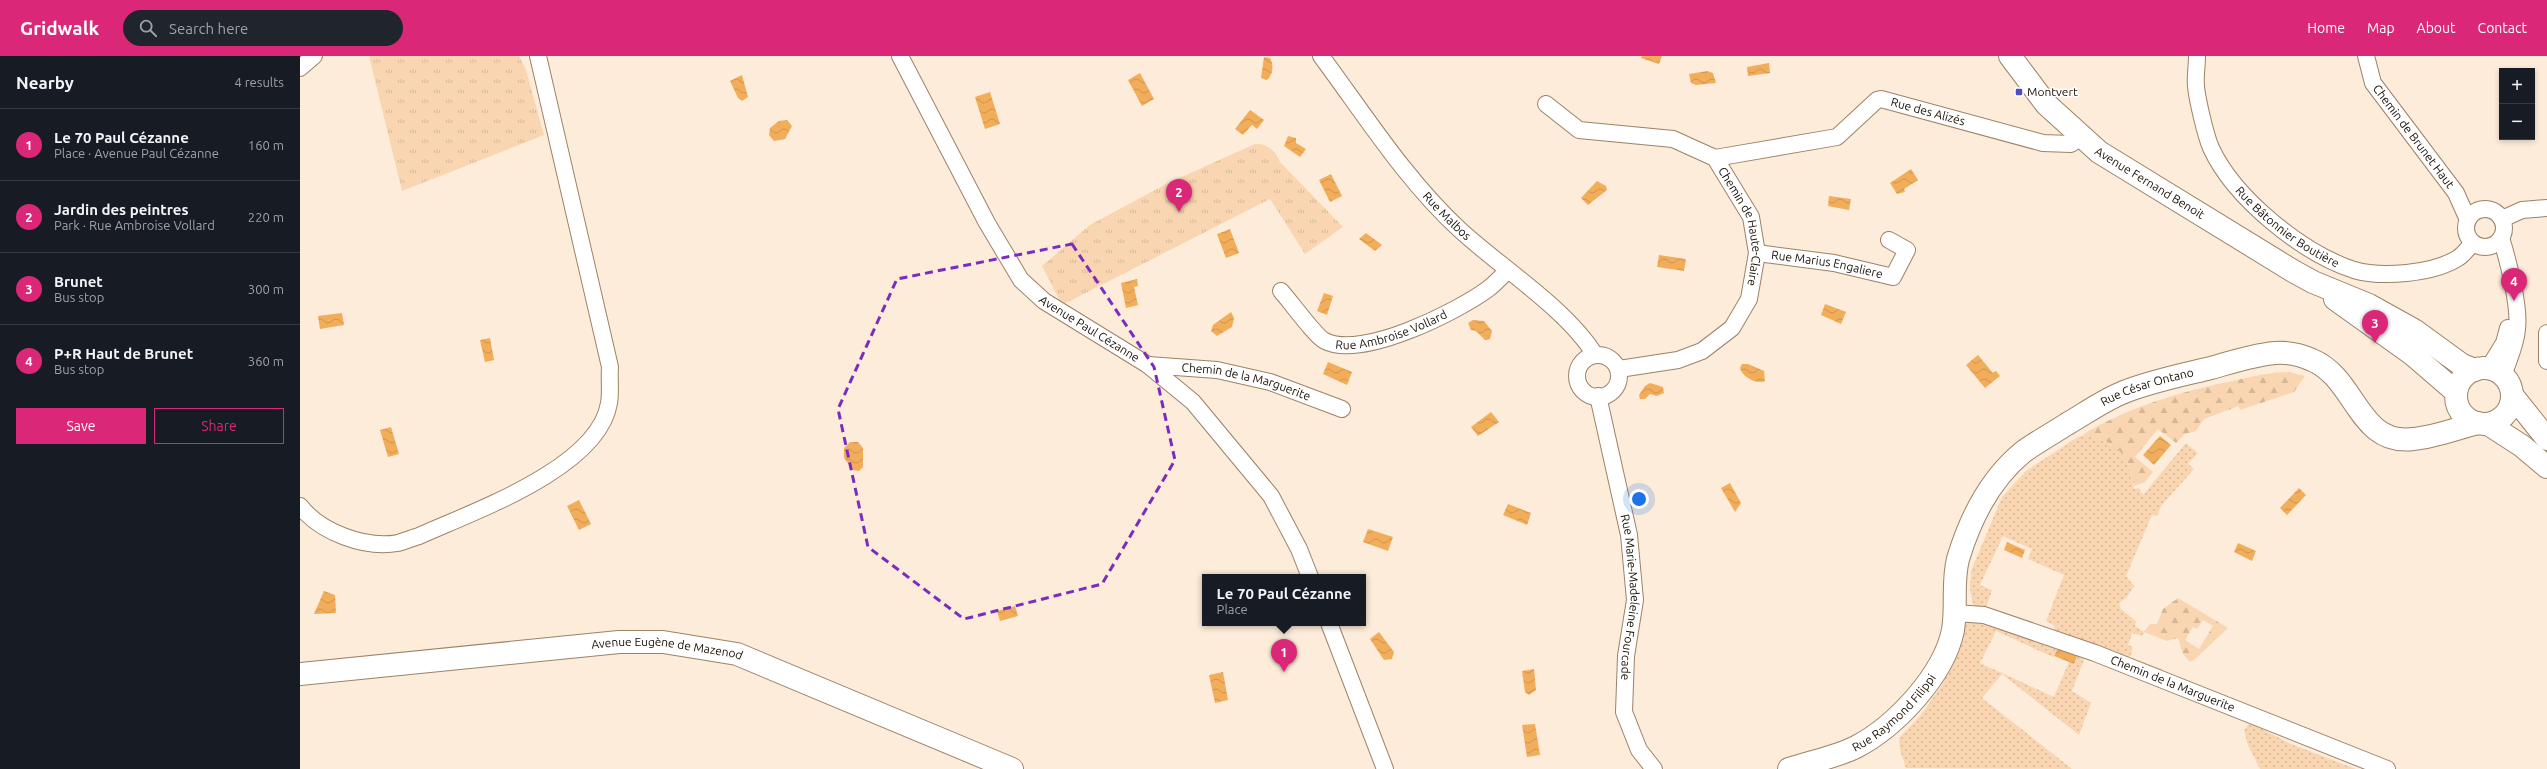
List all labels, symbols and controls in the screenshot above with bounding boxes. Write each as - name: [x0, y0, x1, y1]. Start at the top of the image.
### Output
- search box: [123, 10, 403, 46]
- text: Gridwalk: [20, 17, 99, 39]
- icon: search: [137, 17, 159, 39]
- text: Search here: [169, 20, 248, 37]
- text: Home: [2307, 20, 2345, 36]
- text: Map: [2367, 20, 2395, 36]
- text: About: [2417, 20, 2456, 36]
- text: Contact: [2478, 20, 2527, 36]
- map controls: [2499, 68, 2535, 140]
- button: +: [2499, 68, 2535, 104]
- text: Nearby: [16, 73, 74, 92]
- text: 4 results: [234, 75, 284, 89]
- street label: Chemin de Brunet Haut: [2371, 82, 2457, 191]
- place label: Montvert: [2027, 85, 2078, 98]
- marker: Montvert: [2014, 87, 2024, 97]
- street label: Rue des Alizés: [1889, 95, 1967, 128]
- button: −: [2499, 104, 2535, 140]
- text: Le 70 Paul Cézanne: [54, 129, 189, 146]
- text: 1: [25, 138, 33, 152]
- text: 160 m: [248, 138, 284, 152]
- street label: Avenue Fernand Benoit: [2093, 144, 2207, 221]
- text: Place · Avenue Paul Cézanne: [54, 146, 219, 160]
- street label: Chemin de Haute-Claire: [1716, 164, 1764, 287]
- pin: 2: [1166, 179, 1192, 212]
- street label: Rue Bâtonnier Boutière: [2233, 184, 2341, 270]
- street label: Rue Malbos: [1420, 189, 1474, 243]
- text: Jardin des peintres: [54, 201, 189, 218]
- text: 2: [25, 210, 33, 224]
- text: 220 m: [248, 210, 284, 224]
- text: Park · Rue Ambroise Vollard: [54, 218, 215, 232]
- street label: Rue Marius Engaliere: [1771, 248, 1884, 280]
- pin: 4: [2501, 268, 2527, 301]
- text: Brunet: [54, 273, 103, 290]
- text: 3: [25, 282, 33, 296]
- text: 300 m: [248, 282, 284, 296]
- text: Bus stop: [54, 290, 104, 304]
- street label: Avenue Paul Cézanne: [1037, 293, 1142, 364]
- street label: Rue Ambroise Vollard: [1335, 307, 1449, 351]
- pin: 3: [2362, 310, 2388, 343]
- text: P+R Haut de Brunet: [54, 345, 193, 362]
- text: 4: [25, 354, 33, 368]
- text: 360 m: [248, 354, 284, 368]
- street label: Chemin de la Marguerite: [1181, 360, 1313, 403]
- text: Bus stop: [54, 362, 104, 376]
- street label: Rue César Ontano: [2098, 365, 2195, 408]
- button: Save: [16, 408, 146, 444]
- button: Share: [154, 408, 284, 444]
- your location: [1629, 489, 1649, 509]
- street label: Rue Marie-Madeleine Fourcade: [1619, 513, 1642, 680]
- popup: [1202, 574, 1366, 626]
- text: Le 70 Paul Cézanne: [1217, 585, 1351, 602]
- text: Place: [1217, 602, 1248, 616]
- street label: Avenue Eugène de Mazenod: [591, 635, 745, 662]
- pin: 1: [1271, 639, 1297, 672]
- street label: Chemin de la Marguerite: [2109, 653, 2237, 714]
- street label: Rue Raymond Filippi: [1850, 671, 1938, 754]

